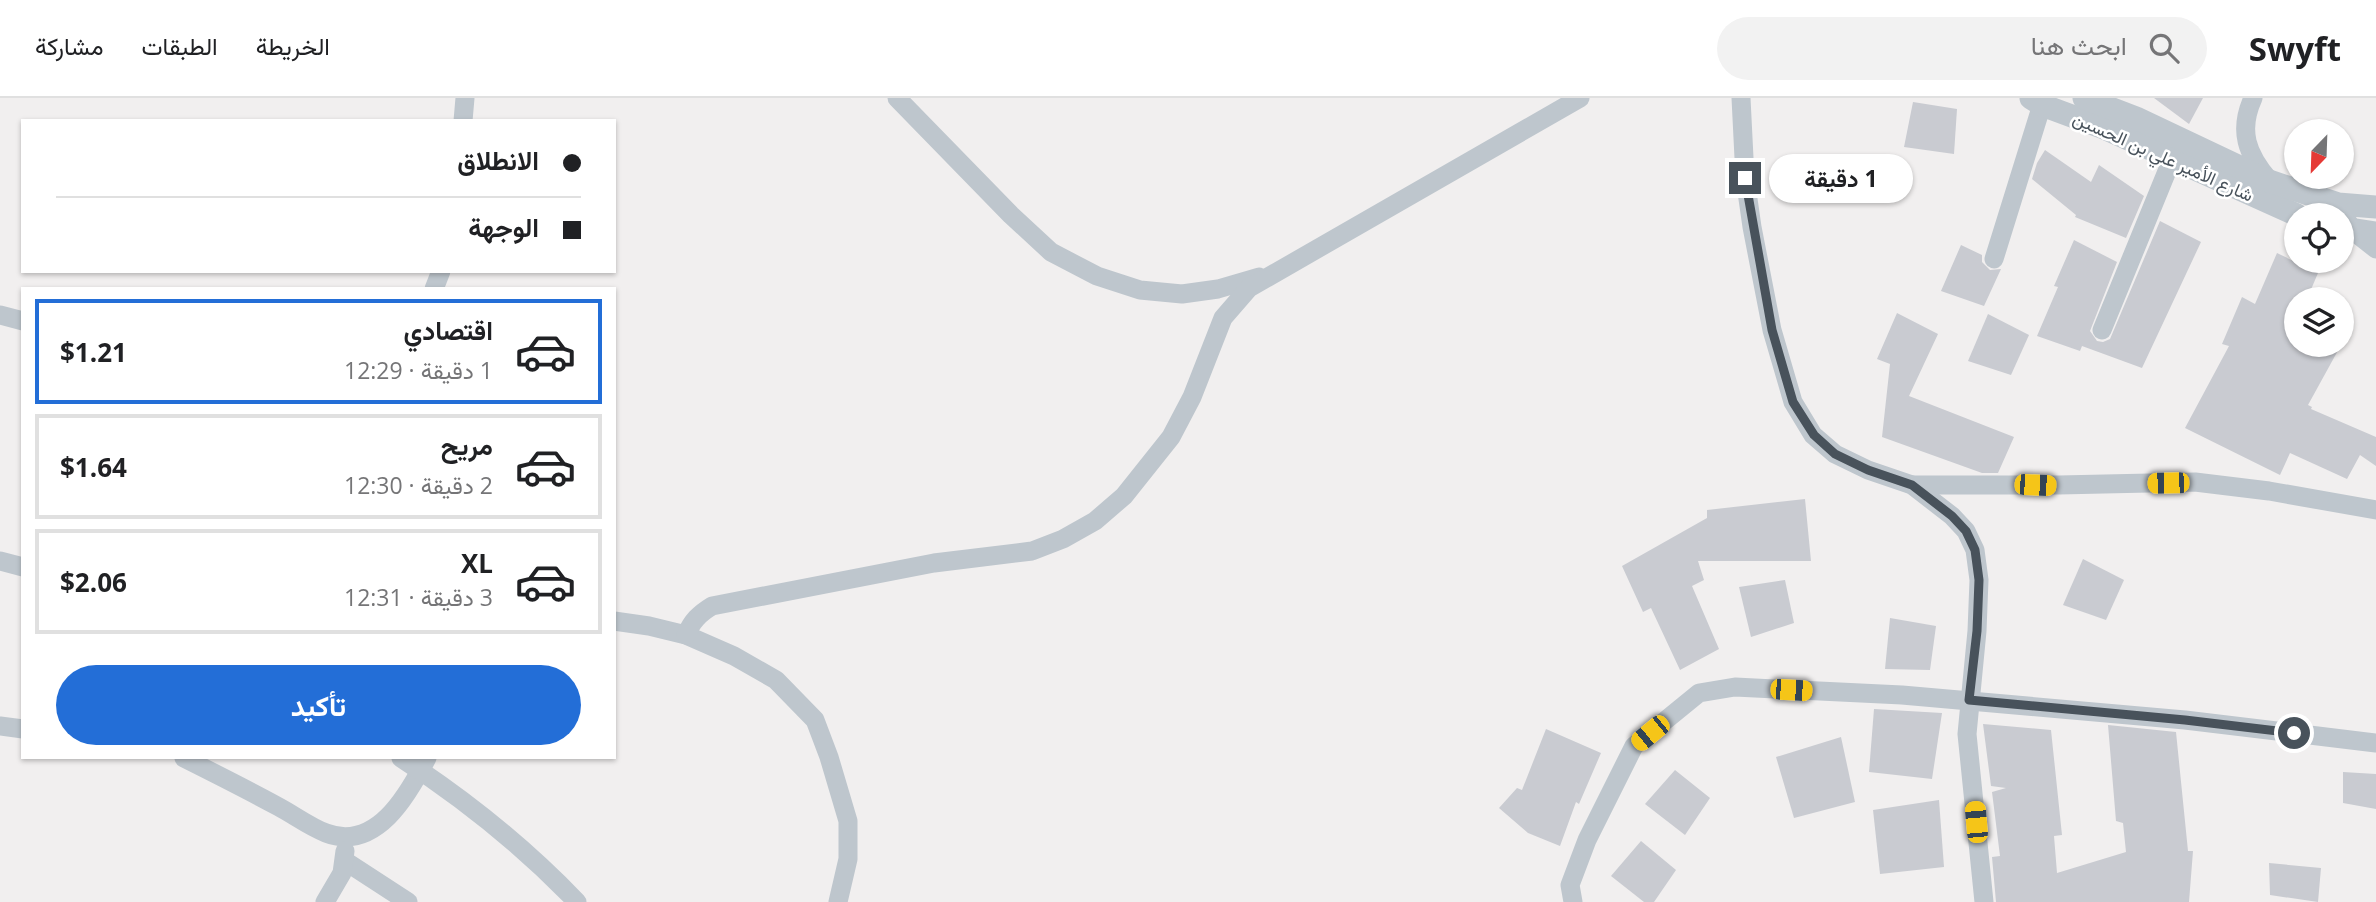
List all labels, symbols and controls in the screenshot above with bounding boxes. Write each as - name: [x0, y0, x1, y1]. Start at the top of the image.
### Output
- search box: [1717, 17, 2207, 80]
- text: Swyft: [2249, 26, 2341, 71]
- text: ابحث هنا: [2031, 27, 2127, 63]
- text: مشاركة: [35, 29, 103, 62]
- text: الطبقات: [141, 29, 218, 62]
- text: الخريطة: [256, 29, 330, 62]
- icon: search: [2145, 29, 2183, 67]
- street label: شارع الأمير علي بن الحسين: [2068, 105, 2257, 210]
- north arrow: [2284, 119, 2354, 189]
- map controls: [2284, 119, 2354, 357]
- text: الانطلاق: [457, 142, 539, 178]
- callout: 1 دقيقة: [1770, 154, 1913, 202]
- route end: [1729, 162, 1761, 194]
- text: 1 دقيقة: [1804, 162, 1878, 194]
- button: locate: [2284, 203, 2354, 273]
- text: الوجهة: [468, 209, 539, 245]
- button: layers: [2284, 287, 2354, 357]
- text: اقتصادي: [404, 312, 493, 348]
- icon: car: [514, 320, 577, 383]
- text: $1.21: [60, 334, 127, 370]
- text: 1 دقيقة · 12:29: [344, 354, 493, 386]
- text: مريح: [441, 427, 493, 463]
- icon: car: [514, 435, 577, 498]
- text: $1.64: [60, 449, 127, 485]
- text: 2 دقيقة · 12:30: [344, 469, 493, 501]
- car: [2147, 472, 2190, 494]
- car: [2014, 474, 2057, 496]
- text: XL: [461, 545, 493, 581]
- icon: car: [514, 550, 577, 613]
- text: $2.06: [60, 564, 127, 600]
- text: 3 دقيقة · 12:31: [344, 581, 493, 613]
- button: تأكيد: [56, 665, 581, 745]
- car: [1770, 678, 1813, 702]
- car: [1628, 712, 1673, 754]
- route start: [2278, 717, 2310, 749]
- car: [1964, 800, 1989, 844]

